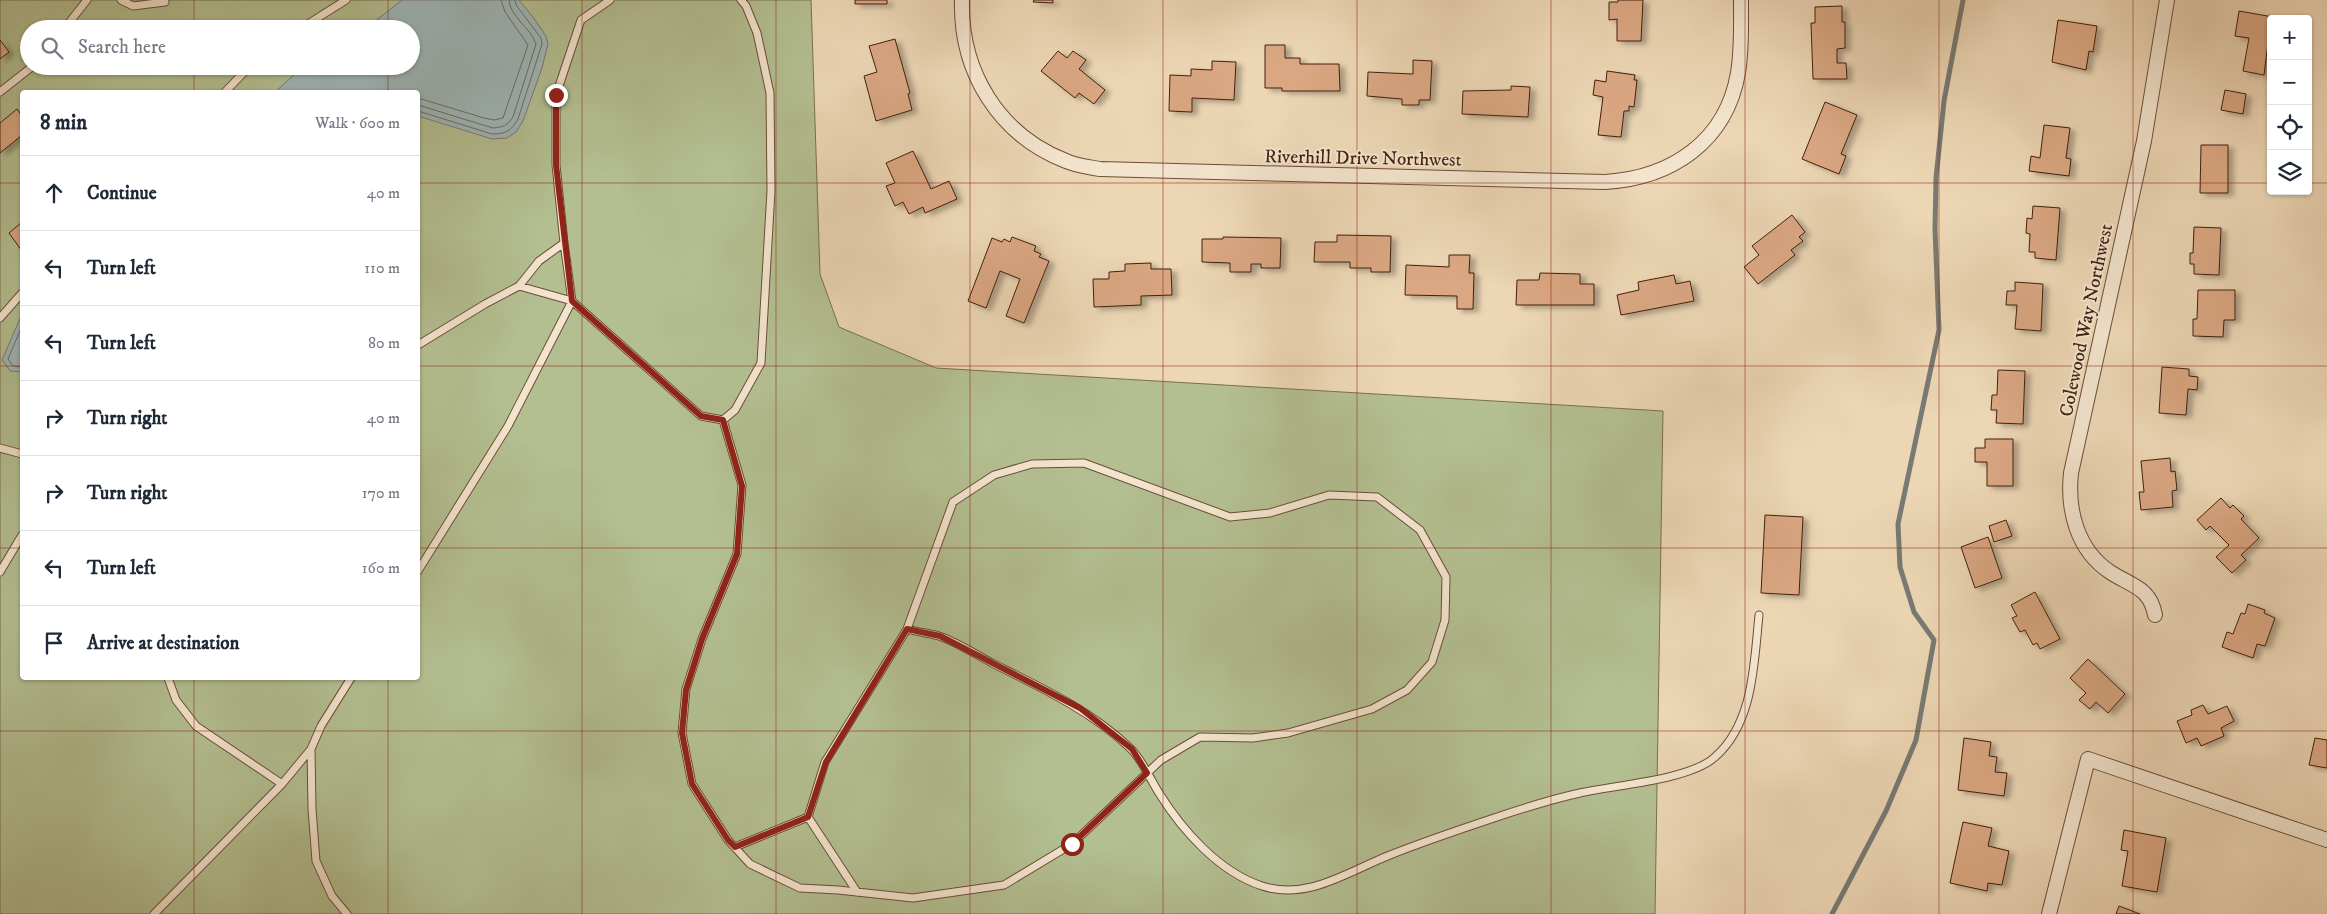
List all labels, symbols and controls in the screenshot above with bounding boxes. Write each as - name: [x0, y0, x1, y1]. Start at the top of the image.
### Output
- map controls: [2267, 15, 2312, 195]
- button: +: [2267, 15, 2312, 60]
- search box: [20, 20, 420, 75]
- icon: search: [38, 34, 66, 62]
- text: Search here: [78, 36, 166, 59]
- button: −: [2267, 60, 2312, 105]
- route end: [545, 84, 568, 107]
- button: locate: [2267, 105, 2312, 150]
- text: 8 min: [40, 110, 87, 136]
- text: Walk · 600 m: [315, 113, 400, 133]
- street label: Riverhill Drive Northwest: [1264, 145, 1462, 172]
- button: layers: [2267, 150, 2312, 195]
- icon: ahead: [40, 179, 68, 207]
- text: Continue: [87, 182, 157, 205]
- text: 40 m: [367, 183, 400, 203]
- street label: Colewood Way Northwest: [2055, 222, 2118, 419]
- icon: left: [40, 254, 68, 282]
- text: Turn left: [87, 257, 156, 280]
- text: 110 m: [364, 258, 400, 278]
- icon: left: [40, 329, 68, 357]
- text: Turn left: [87, 332, 156, 355]
- text: 80 m: [368, 333, 400, 353]
- icon: right: [40, 404, 68, 432]
- text: Turn right: [87, 407, 167, 430]
- text: 40 m: [367, 408, 400, 428]
- icon: right: [40, 479, 68, 507]
- text: Turn right: [87, 482, 167, 505]
- text: 170 m: [362, 483, 400, 503]
- icon: left: [40, 554, 68, 582]
- text: Turn left: [87, 557, 156, 580]
- text: 160 m: [362, 558, 400, 578]
- icon: arrive: [40, 629, 68, 657]
- text: Arrive at destination: [87, 632, 239, 655]
- route start: [1061, 833, 1084, 856]

